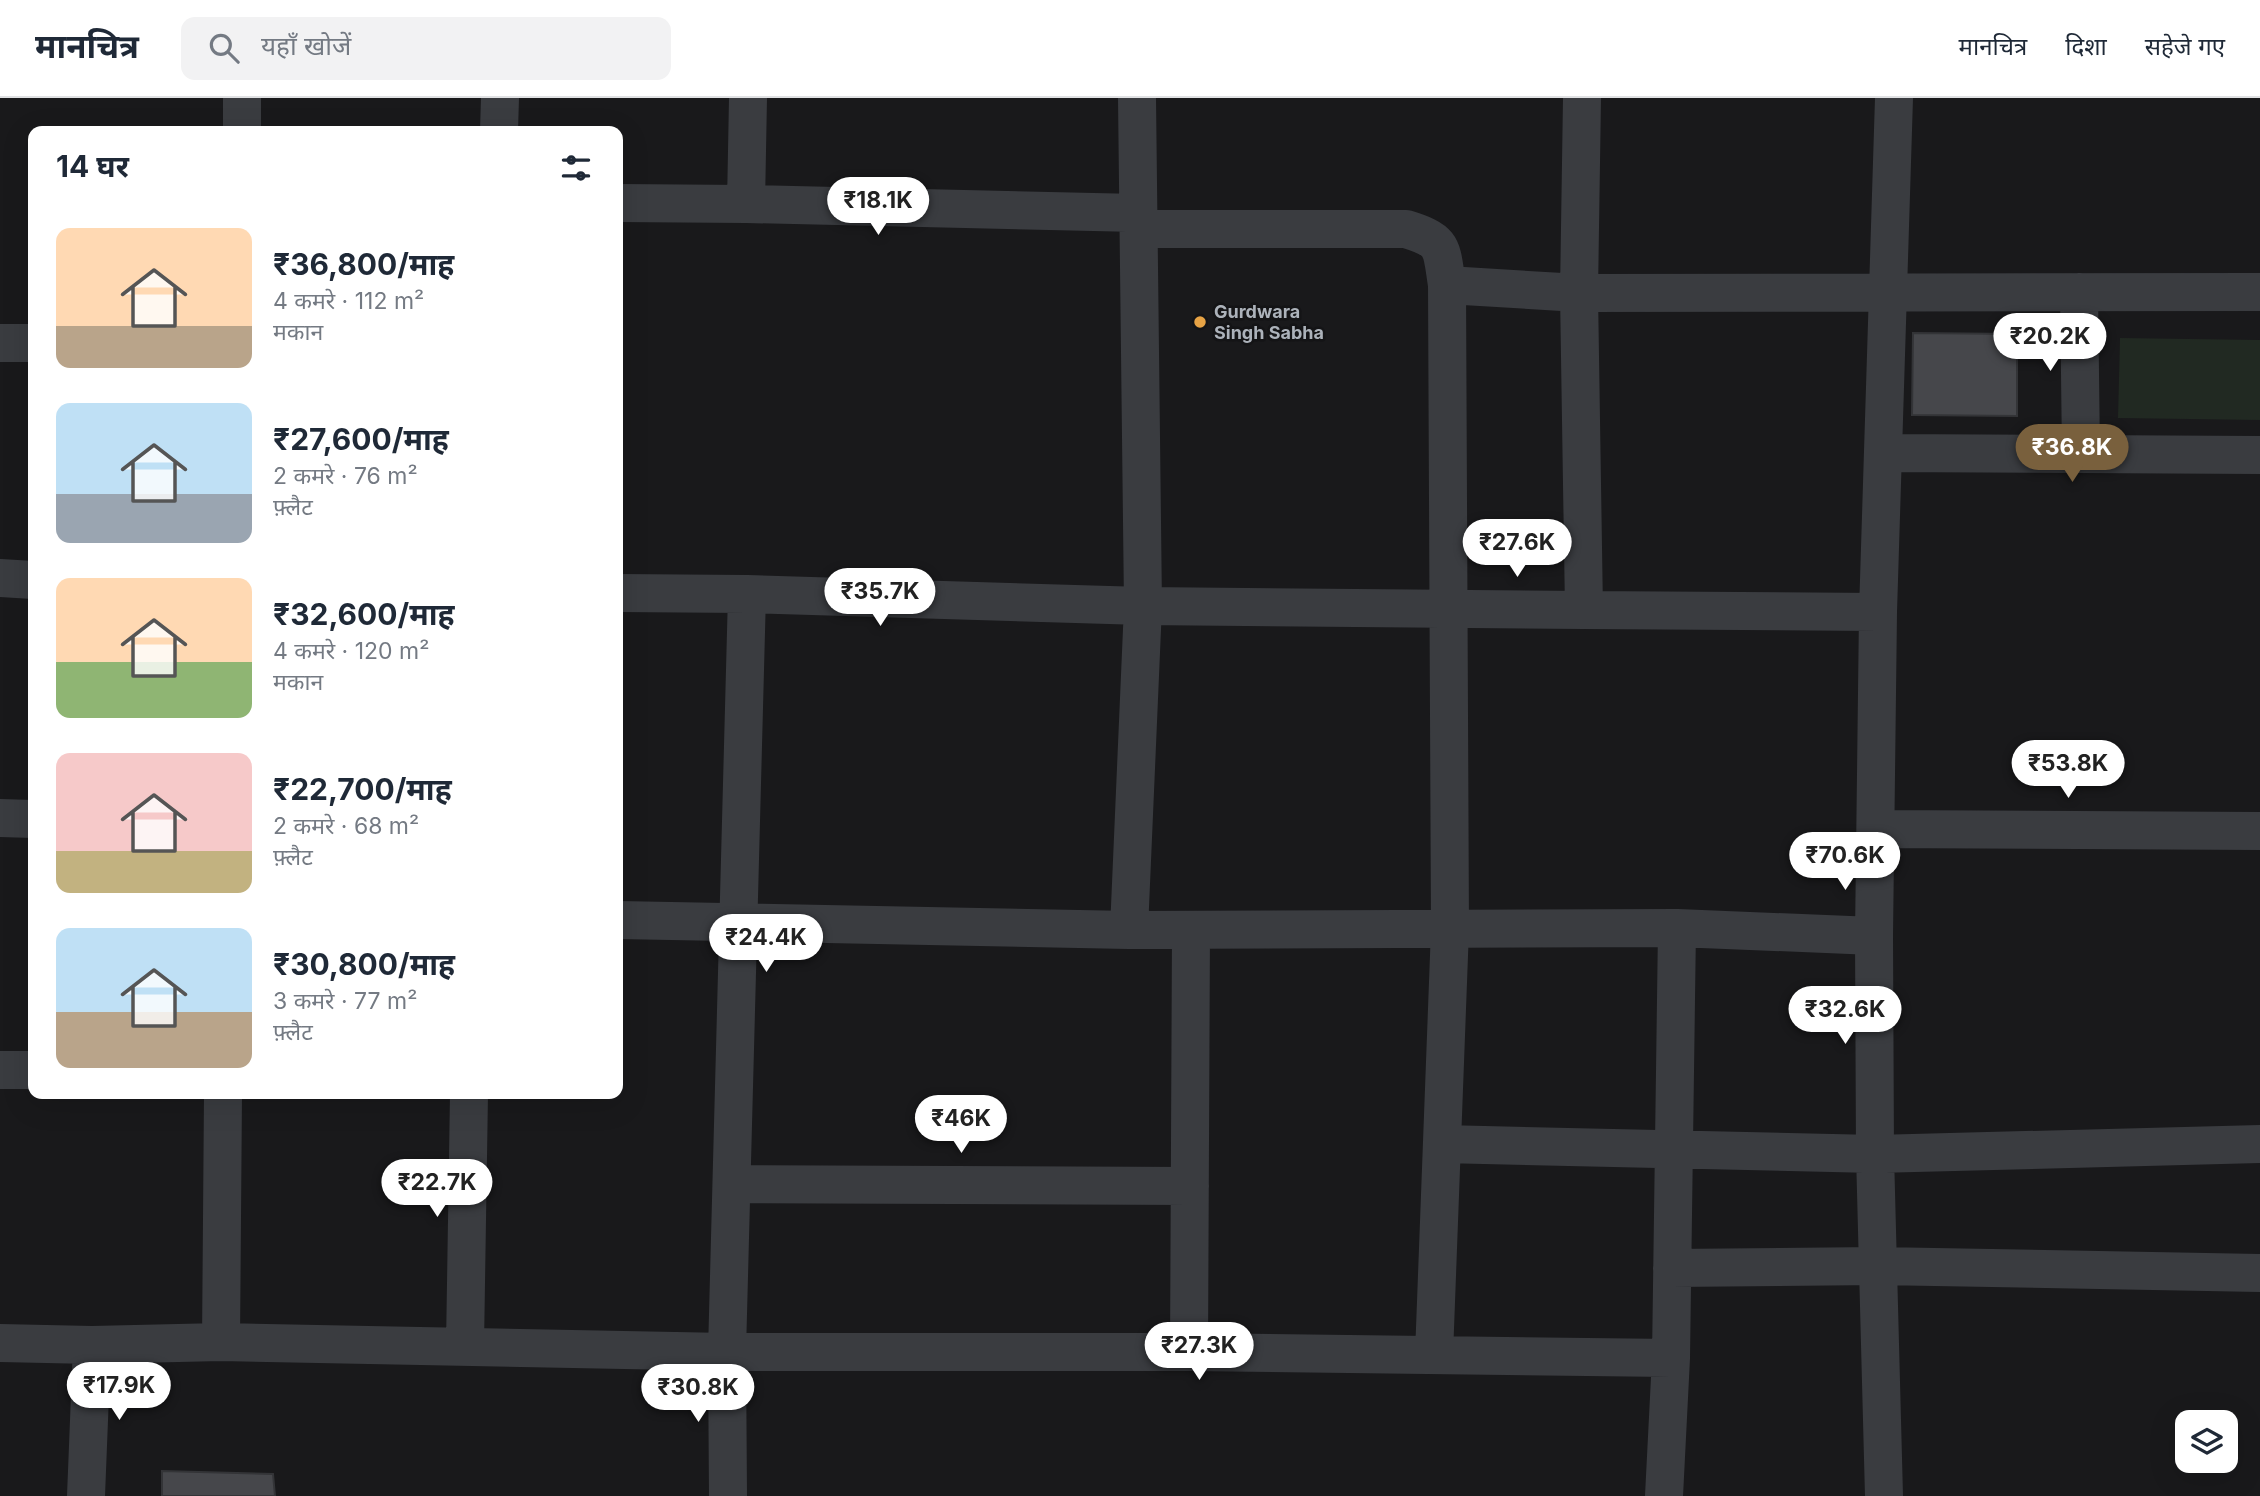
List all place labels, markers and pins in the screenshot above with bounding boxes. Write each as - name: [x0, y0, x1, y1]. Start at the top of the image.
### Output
- pin: ₹18.1K: [821, 178, 935, 237]
- place label: Gurdwara Singh Sabha: [1214, 301, 1324, 343]
- marker: Gurdwara Singh Sabha: [1192, 314, 1208, 330]
- pin: ₹20.2K: [1993, 314, 2107, 373]
- pin: ₹36.8K: [2015, 424, 2129, 484]
- pin: ₹27.6K: [1460, 519, 1574, 579]
- pin: ₹35.7K: [823, 568, 937, 628]
- pin: ₹53.8K: [2011, 740, 2125, 800]
- pin: ₹70.6K: [1788, 832, 1902, 892]
- pin: ₹24.4K: [709, 914, 823, 974]
- pin: ₹32.6K: [1788, 986, 1902, 1046]
- pin: ₹46K: [920, 1096, 1002, 1155]
- pin: ₹22.7K: [380, 1160, 494, 1219]
- pin: ₹27.3K: [1142, 1322, 1256, 1382]
- pin: ₹17.9K: [62, 1362, 176, 1422]
- pin: ₹30.8K: [641, 1364, 755, 1424]

